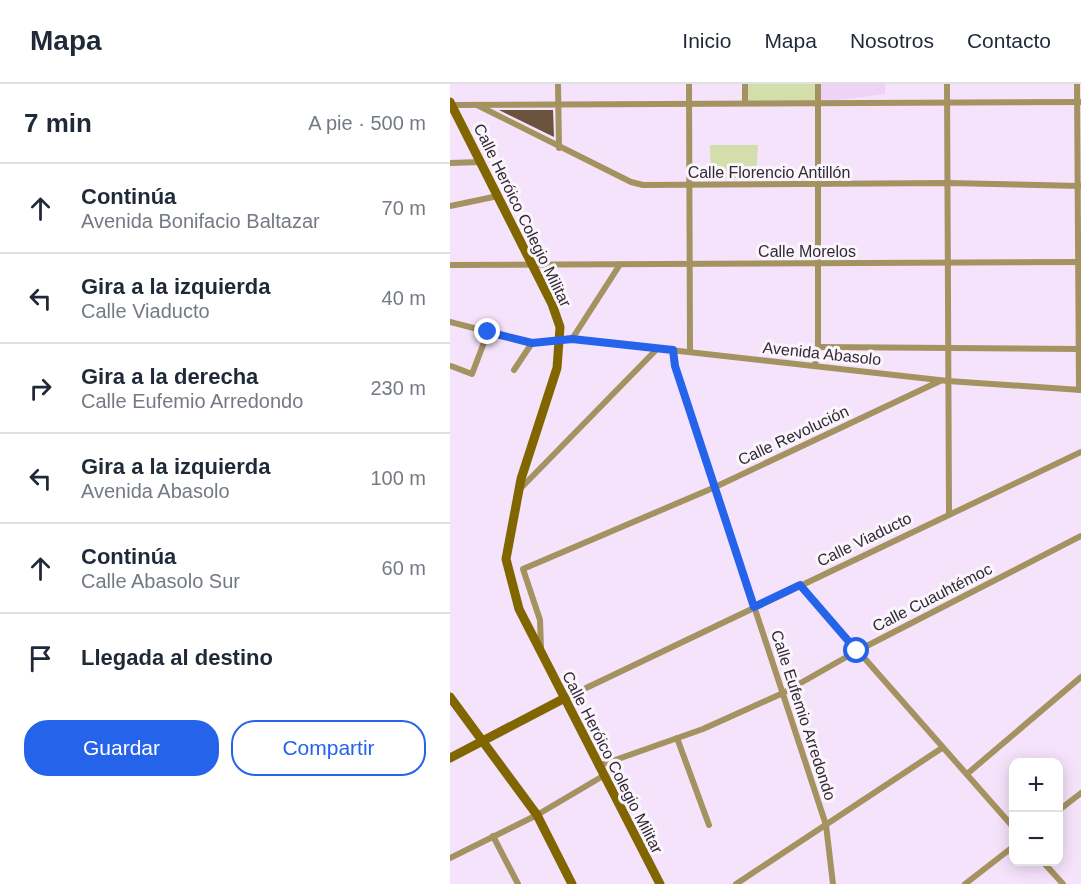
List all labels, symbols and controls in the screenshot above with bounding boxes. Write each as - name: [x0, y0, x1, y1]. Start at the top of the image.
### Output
- text: Mapa: [30, 25, 102, 56]
- text: Inicio: [682, 29, 731, 52]
- text: Mapa: [764, 29, 817, 52]
- text: Nosotros: [850, 29, 934, 52]
- text: Contacto: [967, 29, 1051, 52]
- text: 7 min: [24, 108, 92, 138]
- text: A pie · 500 m: [308, 112, 426, 134]
- street label: Calle Heróico Colegio Militar: [471, 121, 575, 310]
- street label: Calle Florencio Antillón: [688, 164, 850, 181]
- text: Continúa: [81, 184, 176, 209]
- icon: ahead: [24, 192, 57, 225]
- text: 70 m: [382, 197, 426, 219]
- text: Avenida Bonifacio Baltazar: [81, 210, 320, 232]
- street label: Calle Morelos: [758, 243, 856, 260]
- text: Gira a la izquierda: [81, 274, 271, 299]
- icon: left: [24, 282, 57, 315]
- text: 40 m: [382, 287, 426, 309]
- text: Calle Viaducto: [81, 300, 210, 322]
- route end: [474, 318, 500, 344]
- street label: Avenida Abasolo: [762, 339, 882, 368]
- text: Gira a la derecha: [81, 364, 258, 389]
- icon: right: [24, 372, 57, 405]
- text: 230 m: [370, 377, 426, 399]
- text: Calle Eufemio Arredondo: [81, 390, 303, 412]
- street label: Calle Revolución: [735, 402, 851, 469]
- text: Gira a la izquierda: [81, 454, 271, 479]
- icon: left: [24, 462, 57, 495]
- text: 100 m: [370, 467, 426, 489]
- text: Avenida Abasolo: [81, 480, 230, 502]
- street label: Calle Viaducto: [814, 509, 914, 570]
- text: Continúa: [81, 544, 176, 569]
- icon: ahead: [24, 552, 57, 585]
- text: 60 m: [382, 557, 426, 579]
- street label: Calle Cuauhtémoc: [870, 560, 995, 635]
- text: Calle Abasolo Sur: [81, 570, 240, 592]
- street label: Calle Eufemio Arredondo: [768, 628, 839, 802]
- route start: [843, 637, 869, 663]
- icon: arrive: [24, 642, 57, 675]
- text: Llegada al destino: [81, 645, 273, 670]
- street label: Calle Heróico Colegio Militar: [559, 668, 666, 857]
- button: Guardar: [24, 720, 219, 776]
- button: Compartir: [231, 720, 426, 776]
- map controls: [1009, 758, 1063, 866]
- button: +: [1009, 758, 1063, 812]
- button: −: [1009, 812, 1063, 866]

